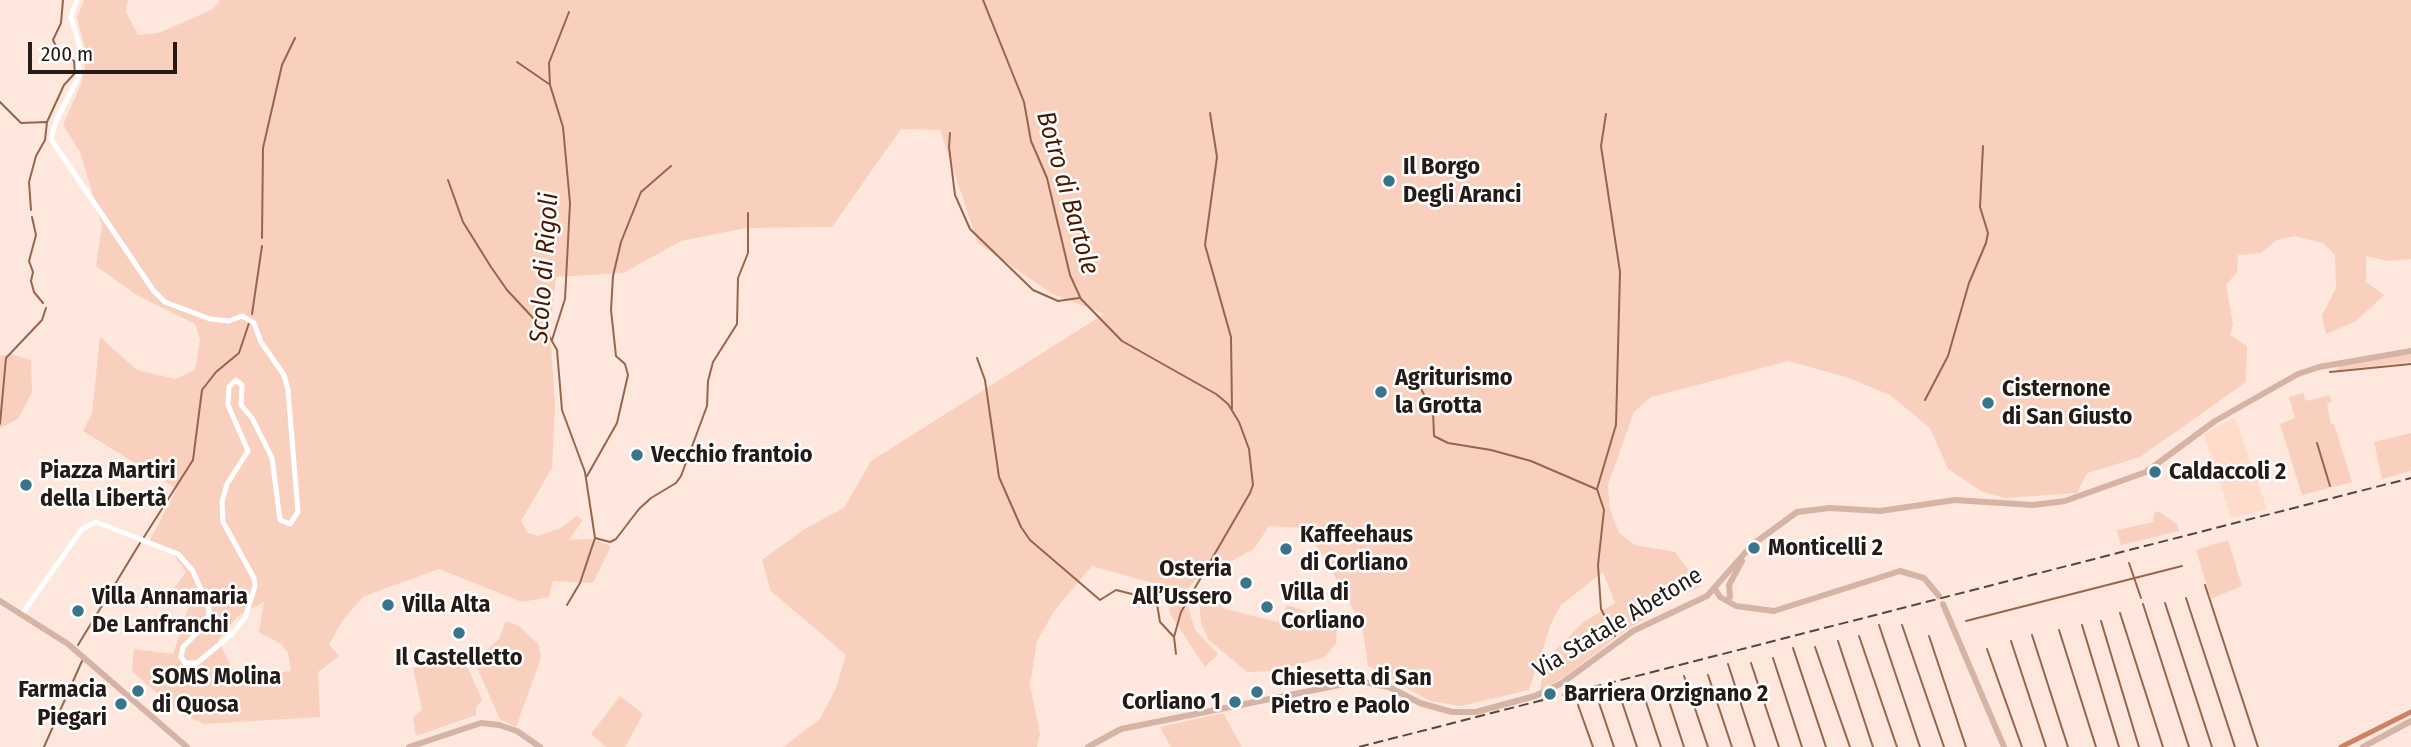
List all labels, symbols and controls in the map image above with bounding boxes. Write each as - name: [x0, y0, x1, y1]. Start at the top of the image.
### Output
- scale bar: [32, 28, 180, 72]
- text: 200 m: [41, 41, 93, 67]
- water label: Botro di Bartole: [1029, 108, 1105, 278]
- place label: Il Borgo Degli Aranci: [1403, 153, 1521, 209]
- marker: Il Borgo Degli Aranci: [1381, 173, 1397, 189]
- water label: Scolo di Rigoli: [524, 192, 566, 344]
- place label: Agriturismo la Grotta: [1395, 364, 1513, 420]
- place label: Cisternone di San Giusto: [2002, 375, 2132, 431]
- marker: Agriturismo la Grotta: [1373, 384, 1389, 400]
- marker: Cisternone di San Giusto: [1980, 395, 1996, 411]
- place label: Vecchio frantoio: [651, 441, 813, 469]
- marker: Vecchio frantoio: [629, 447, 645, 463]
- place label: Piazza Martiri della Libertà: [40, 457, 176, 513]
- place label: Caldaccoli 2: [2169, 458, 2286, 486]
- marker: Caldaccoli 2: [2147, 464, 2163, 480]
- marker: Piazza Martiri della Libertà: [18, 477, 34, 493]
- place label: Kaffeehaus di Corliano: [1300, 521, 1413, 577]
- place label: Monticelli 2: [1768, 534, 1883, 562]
- marker: Monticelli 2: [1746, 540, 1762, 556]
- marker: Kaffeehaus di Corliano: [1278, 541, 1294, 557]
- place label: Osteria All’Ussero: [1133, 555, 1232, 611]
- street label: Via Statale Abetone: [1528, 561, 1708, 685]
- marker: Osteria All’Ussero: [1238, 575, 1254, 591]
- place label: Villa di Corliano: [1281, 579, 1365, 635]
- place label: Villa Annamaria De Lanfranchi: [92, 583, 248, 639]
- place label: Villa Alta: [402, 591, 490, 619]
- marker: Villa Alta: [380, 597, 396, 613]
- marker: Villa di Corliano: [1259, 599, 1275, 615]
- marker: Villa Annamaria De Lanfranchi: [70, 603, 86, 619]
- marker: Il Castelletto: [451, 625, 467, 641]
- place label: Il Castelletto: [395, 644, 523, 672]
- place label: SOMS Molina di Quosa: [152, 663, 281, 719]
- place label: Chiesetta di San Pietro e Paolo: [1271, 664, 1432, 720]
- place label: Farmacia Piegari: [18, 676, 107, 732]
- place label: Barriera Orzignano 2: [1564, 680, 1768, 708]
- marker: SOMS Molina di Quosa: [130, 683, 146, 699]
- marker: Chiesetta di San Pietro e Paolo: [1249, 684, 1265, 700]
- marker: Barriera Orzignano 2: [1542, 686, 1558, 702]
- place label: Corliano 1: [1122, 688, 1221, 716]
- marker: Corliano 1: [1227, 694, 1243, 710]
- marker: Farmacia Piegari: [113, 696, 129, 712]

